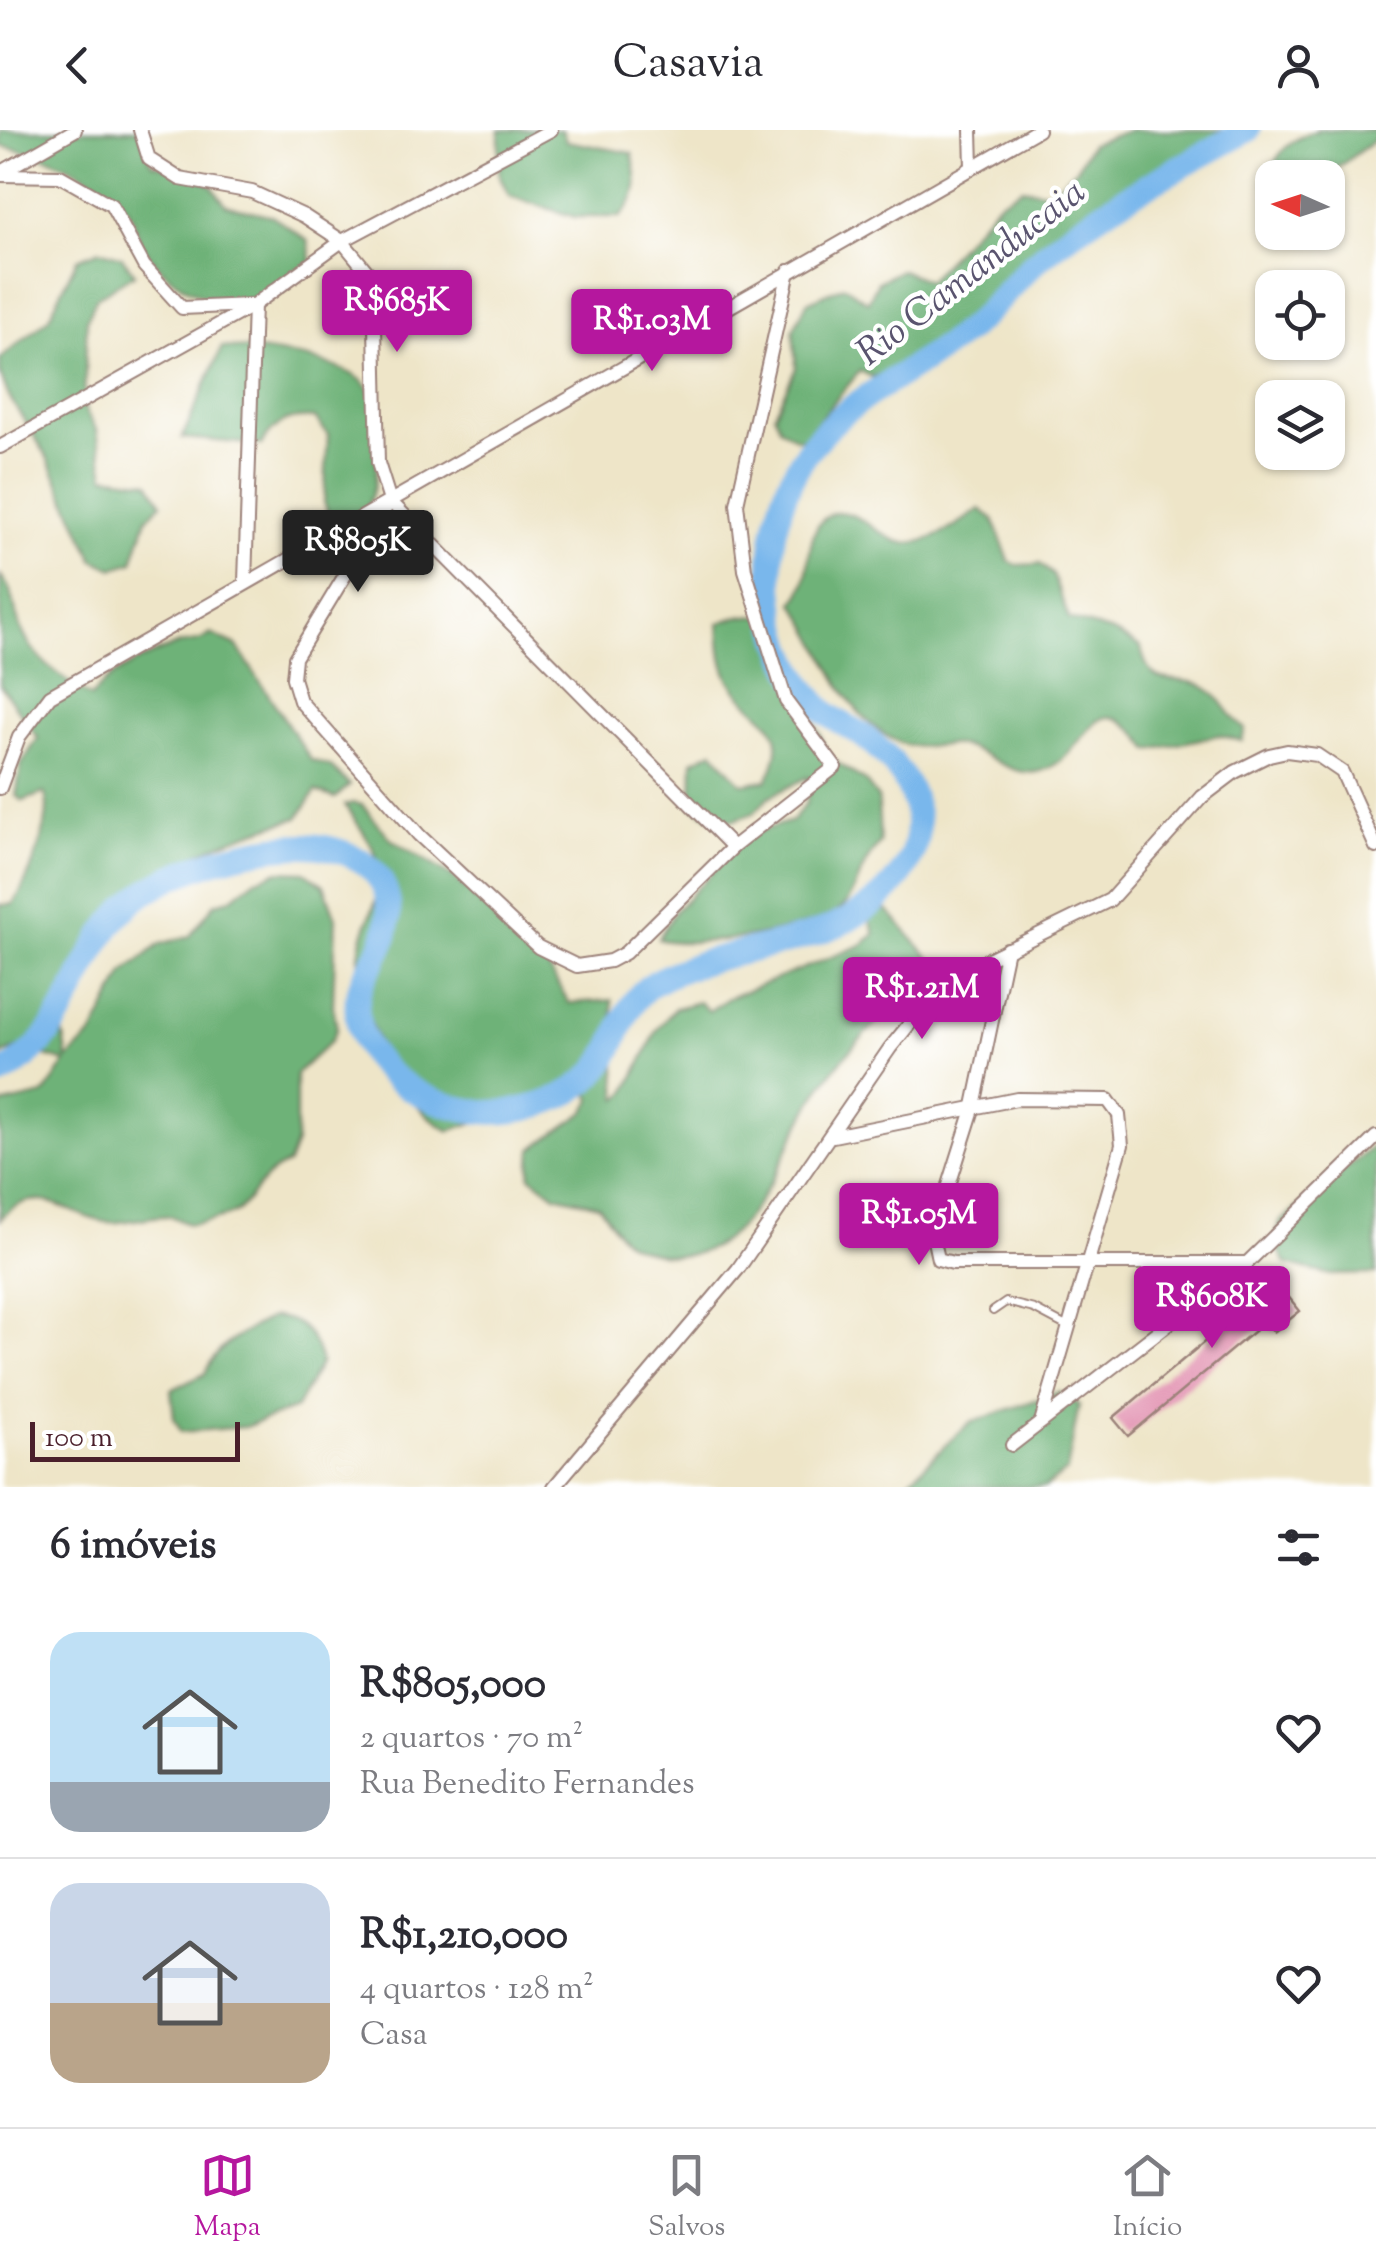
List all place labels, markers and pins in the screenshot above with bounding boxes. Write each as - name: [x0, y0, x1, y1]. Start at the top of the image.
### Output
- pin: R$685K: [316, 270, 478, 355]
- pin: R$1.03M: [560, 289, 744, 374]
- pin: R$805K: [277, 510, 439, 595]
- pin: R$1.21M: [830, 957, 1014, 1042]
- pin: R$1.05M: [827, 1183, 1011, 1268]
- pin: R$608K: [1131, 1266, 1293, 1351]

